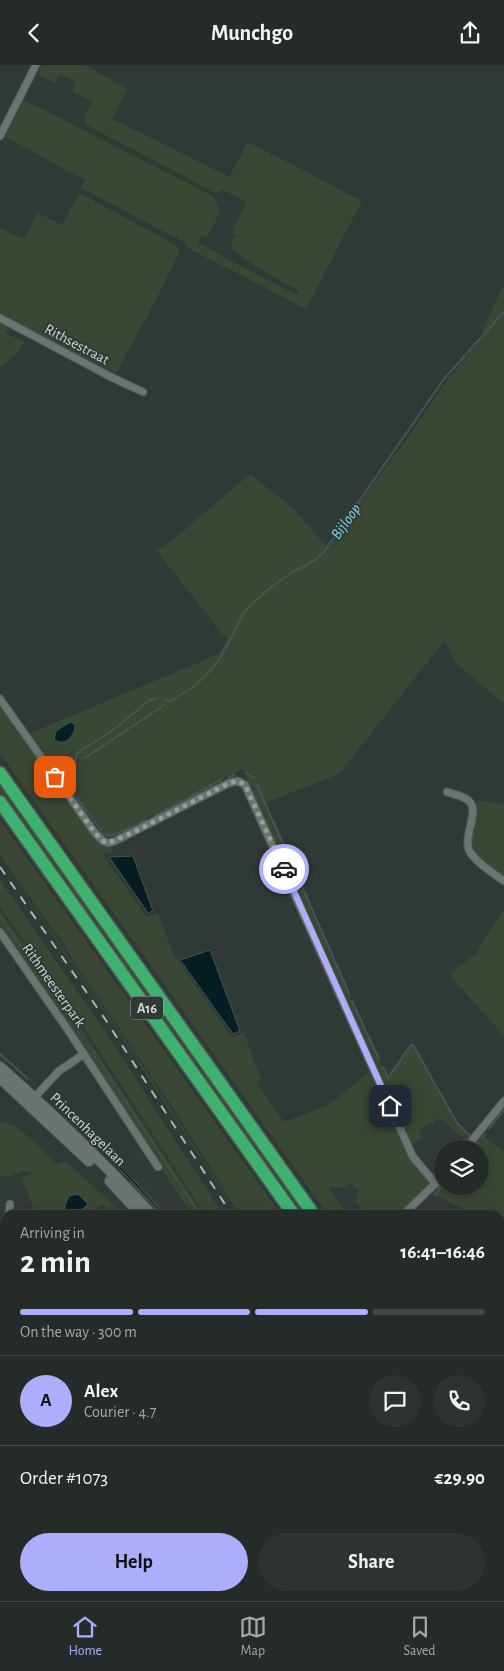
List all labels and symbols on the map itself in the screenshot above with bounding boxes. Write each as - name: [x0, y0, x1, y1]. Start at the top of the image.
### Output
- street label: Rithsestraat: [42, 321, 112, 368]
- water label: Bijloop: [328, 501, 365, 543]
- pin: [34, 756, 76, 798]
- courier: [259, 844, 309, 894]
- street label: Rithmeesterpark: [19, 941, 88, 1030]
- road number: A16: [131, 996, 163, 1019]
- pin: [369, 1085, 411, 1127]
- street label: Princenhagelaan: [47, 1090, 128, 1169]

